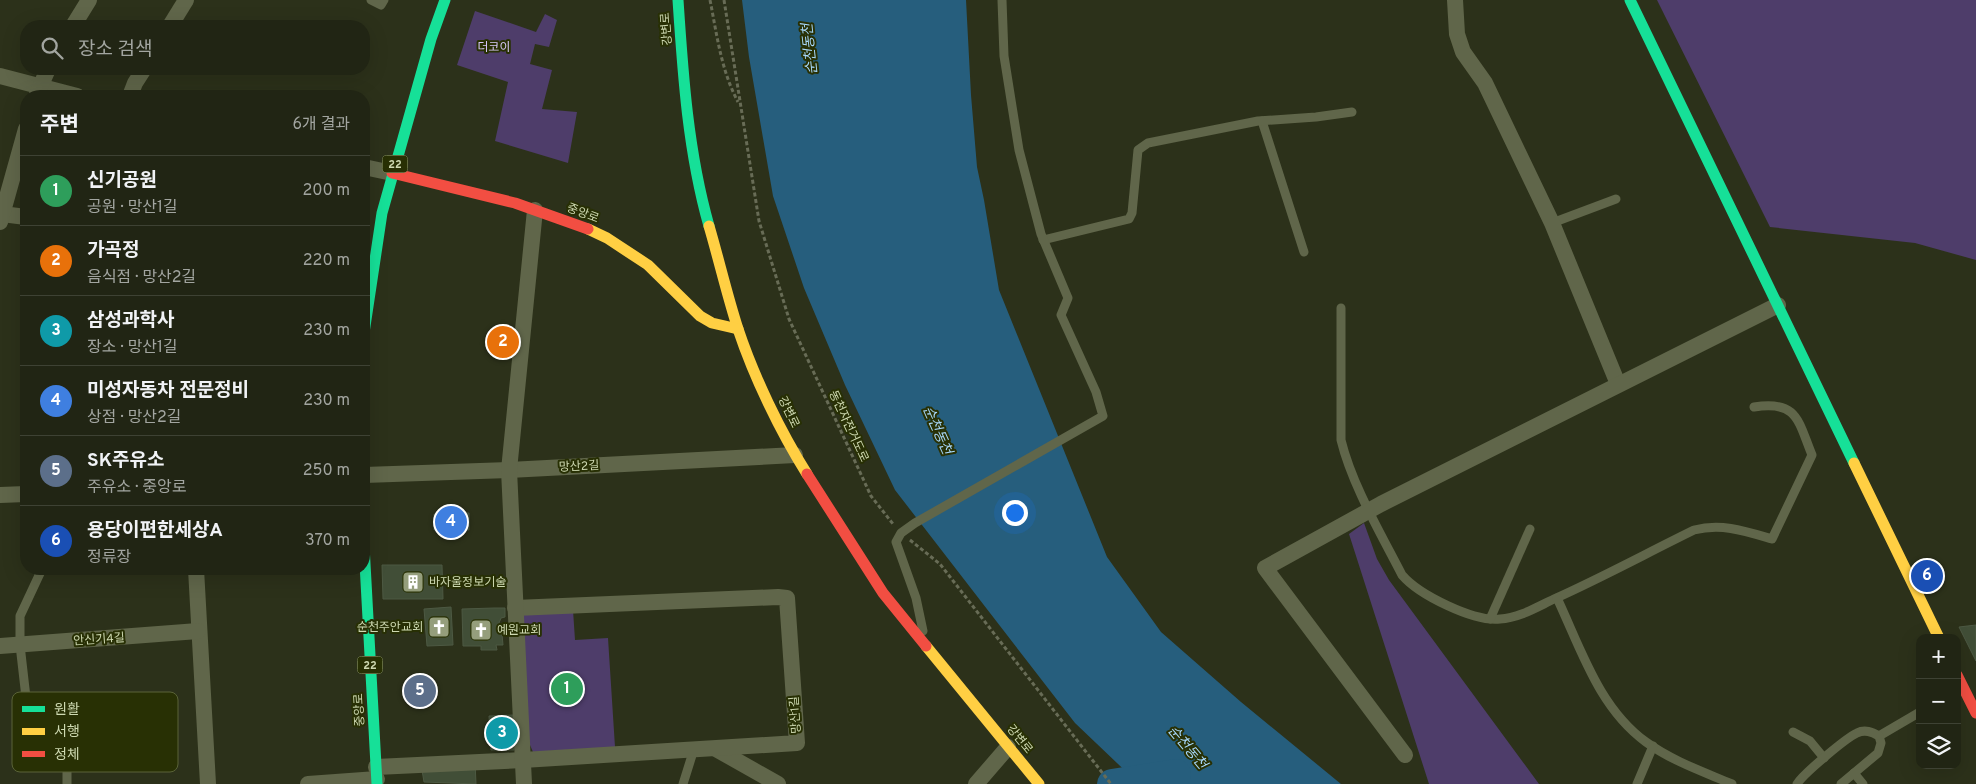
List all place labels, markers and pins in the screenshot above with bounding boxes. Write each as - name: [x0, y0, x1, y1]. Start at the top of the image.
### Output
- pin: 2: [487, 323, 519, 361]
- pin: 4: [435, 503, 467, 541]
- pin: 6: [1911, 557, 1943, 595]
- building icon: 바자울정보기술: [401, 570, 425, 594]
- place label: 바자울정보기술: [429, 575, 506, 591]
- church icon: 순천주안교회: [427, 615, 451, 639]
- church icon: 예원교회: [469, 618, 493, 642]
- place label: 순천주안교회: [357, 620, 423, 636]
- place label: 예원교회: [497, 623, 541, 639]
- pin: 1: [551, 670, 583, 708]
- pin: 5: [404, 672, 436, 710]
- pin: 3: [486, 714, 518, 752]

